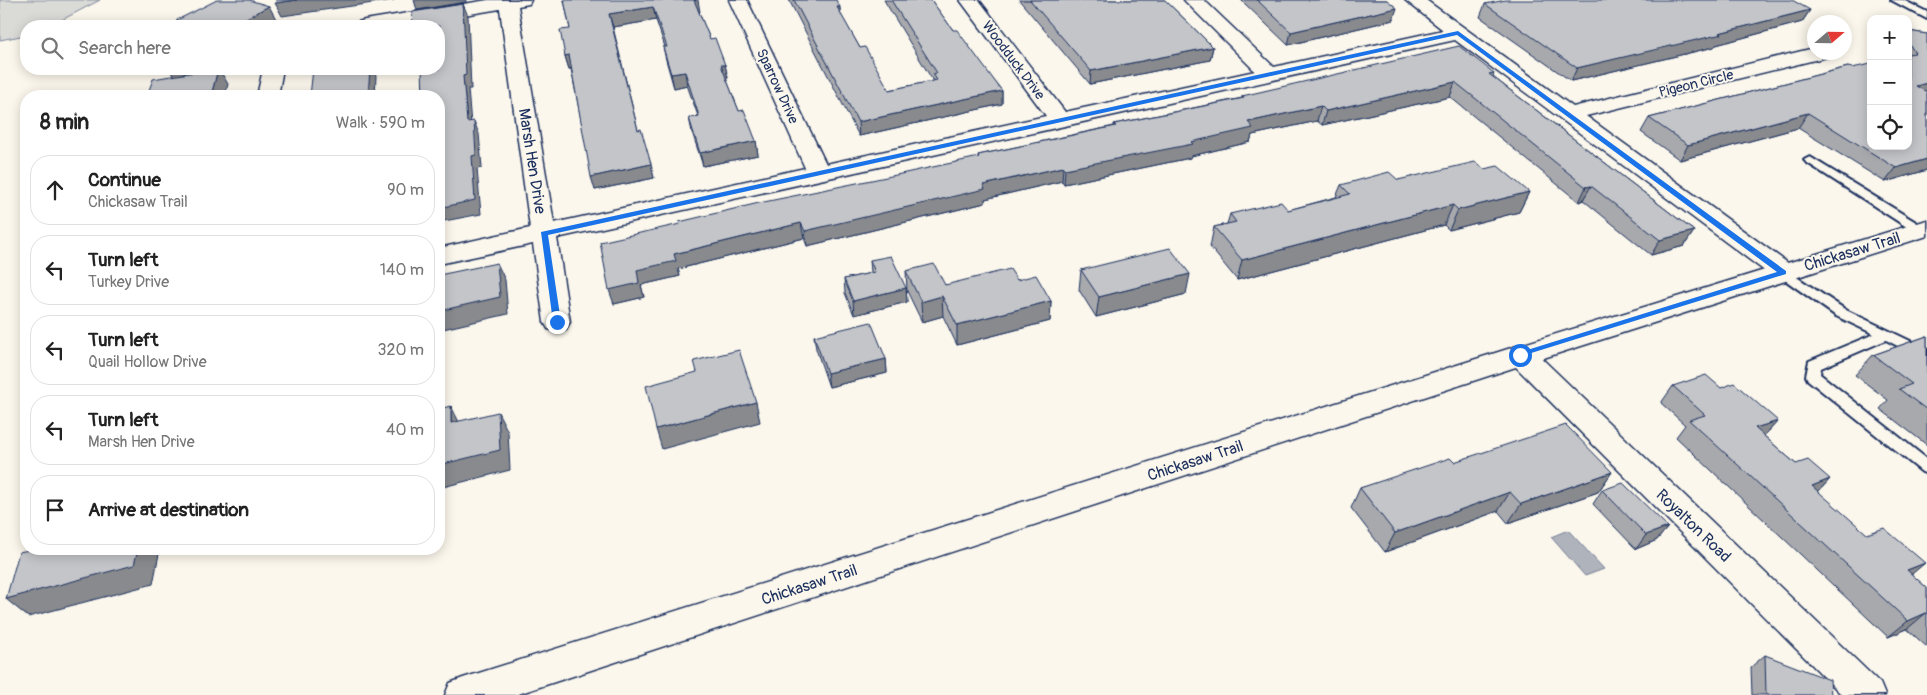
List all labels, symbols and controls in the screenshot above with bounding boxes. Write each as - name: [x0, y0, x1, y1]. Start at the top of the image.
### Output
- north arrow: [1807, 15, 1852, 60]
- map controls: [1867, 15, 1912, 150]
- button: +: [1867, 15, 1912, 60]
- street label: Woodduck Drive: [979, 18, 1049, 103]
- search box: [20, 20, 445, 75]
- icon: search: [38, 34, 66, 62]
- text: Search here: [78, 36, 171, 60]
- street label: Sparrow Drive: [753, 46, 802, 126]
- button: −: [1867, 60, 1912, 105]
- street label: Pigeon Circle: [1657, 66, 1735, 101]
- button: locate: [1867, 105, 1912, 150]
- street label: Marsh Hen Drive: [514, 107, 550, 215]
- text: 8 min: [40, 109, 89, 136]
- text: Walk · 590 m: [336, 113, 425, 133]
- text: Continue: [88, 168, 161, 192]
- icon: ahead: [41, 176, 69, 204]
- text: 90 m: [387, 180, 424, 200]
- text: Chickasaw Trail: [88, 192, 188, 212]
- street label: Chickasaw Trail: [1802, 228, 1903, 276]
- text: Turn left: [88, 248, 158, 272]
- icon: left: [41, 256, 69, 284]
- text: 140 m: [380, 260, 424, 280]
- text: Turkey Drive: [88, 272, 169, 292]
- route end: [546, 311, 569, 334]
- text: Turn left: [88, 328, 158, 352]
- icon: left: [41, 336, 69, 364]
- text: 320 m: [378, 340, 424, 360]
- route start: [1509, 344, 1532, 367]
- text: Quail Hollow Drive: [88, 352, 207, 372]
- text: Turn left: [88, 408, 158, 432]
- icon: left: [41, 416, 69, 444]
- text: 40 m: [386, 420, 424, 440]
- text: Marsh Hen Drive: [88, 432, 195, 452]
- street label: Chickasaw Trail: [1145, 436, 1246, 486]
- street label: Royalton Road: [1652, 485, 1735, 566]
- icon: arrive: [41, 496, 69, 524]
- text: Arrive at destination: [88, 498, 249, 522]
- street label: Chickasaw Trail: [759, 560, 860, 610]

